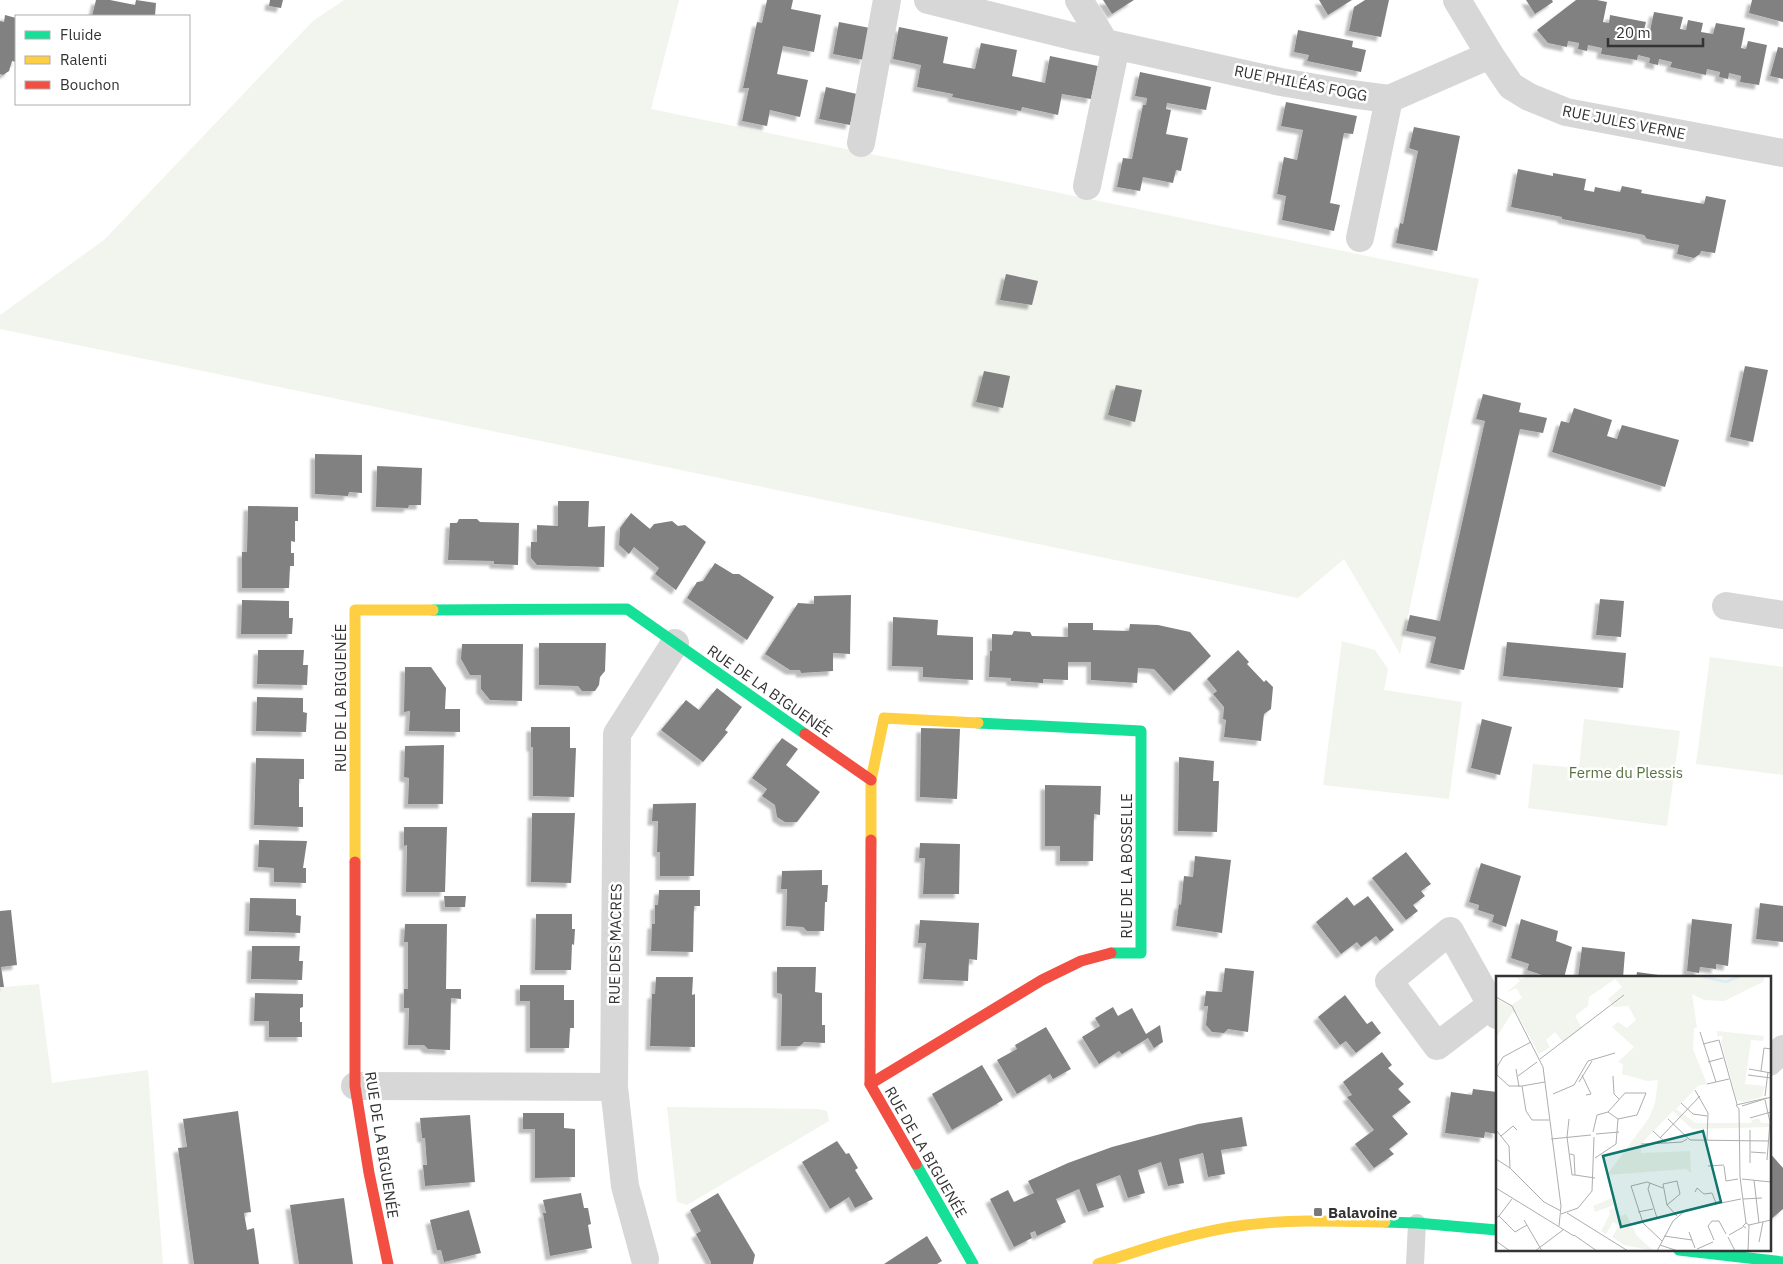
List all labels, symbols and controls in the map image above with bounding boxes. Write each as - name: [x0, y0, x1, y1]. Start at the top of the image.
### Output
- legend: [15, 15, 190, 105]
- scale bar: [1608, 15, 1703, 47]
- text: 20 m: [1616, 23, 1651, 42]
- text: Fluide: [60, 25, 102, 44]
- text: Ralenti: [60, 50, 107, 69]
- street label: RUE PHILÉAS FOGG: [1233, 61, 1369, 105]
- text: Bouchon: [60, 75, 120, 94]
- street label: RUE JULES VERNE: [1561, 101, 1687, 143]
- street label: RUE DE LA BIGUENÉE: [331, 624, 350, 772]
- street label: RUE DE LA BIGUENÉE: [704, 641, 836, 741]
- park label: Ferme du Plessis: [1569, 763, 1683, 782]
- street label: RUE DE LA BOSSELLE: [1117, 793, 1136, 939]
- street label: RUE DES MACRES: [604, 883, 626, 1005]
- inset map: [1496, 976, 1770, 1252]
- street label: RUE DE LA BIGUENÉE: [361, 1070, 403, 1220]
- street label: RUE DE LA BIGUENÉE: [881, 1083, 971, 1221]
- place label: Balavoine: [1328, 1203, 1398, 1222]
- marker: Balavoine: [1312, 1206, 1324, 1218]

